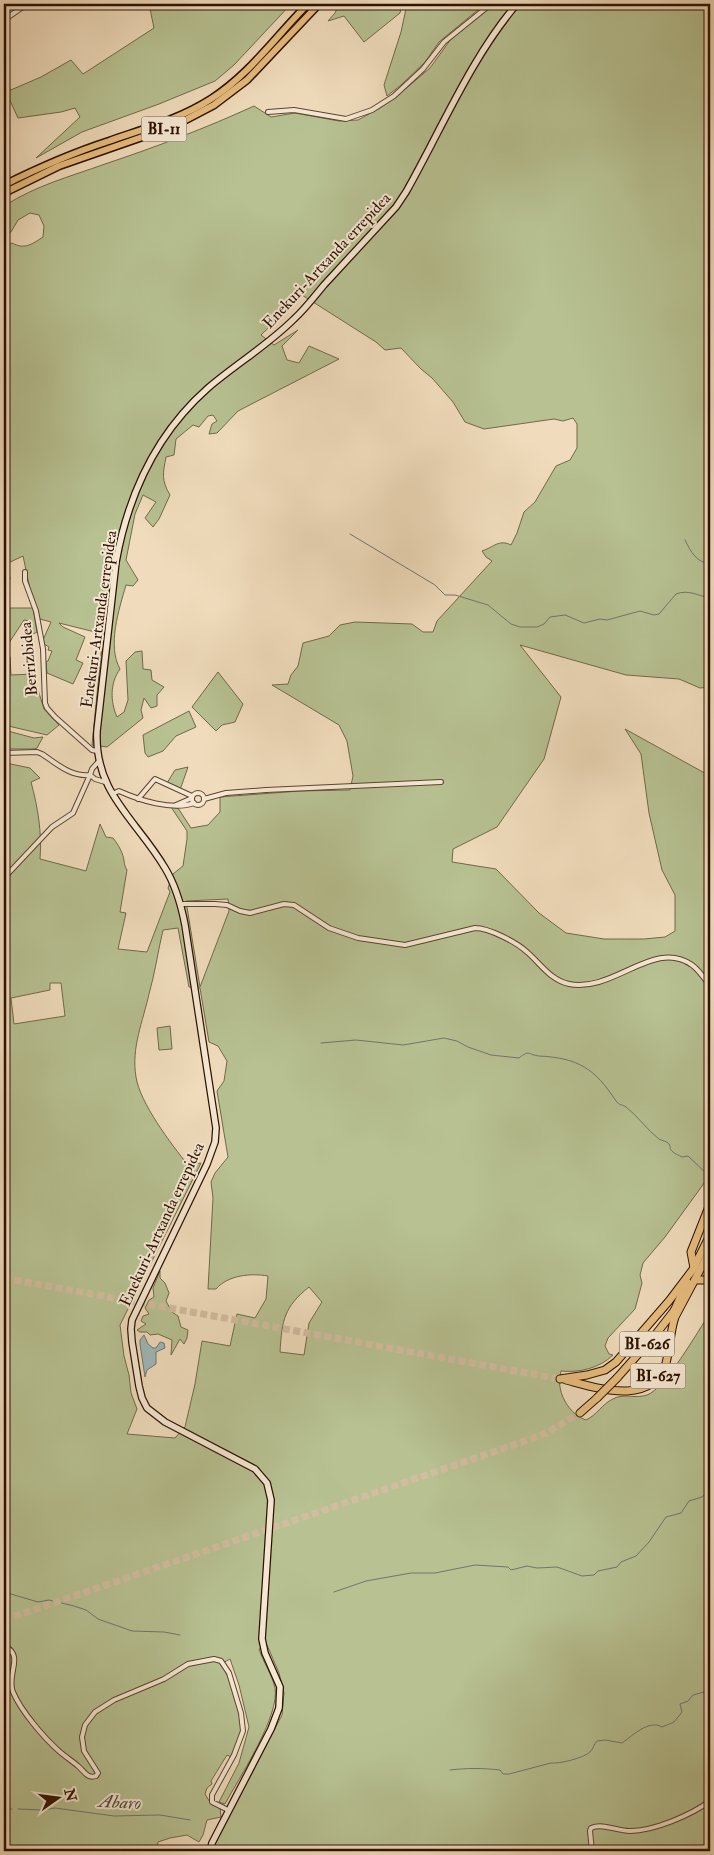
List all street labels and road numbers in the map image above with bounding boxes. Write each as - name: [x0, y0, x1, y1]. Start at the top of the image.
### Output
- road number: BI-11: [142, 116, 186, 142]
- street label: Enekuri-Artxanda errepidea: [258, 188, 396, 334]
- street label: Enekuri-Artxanda errepidea: [77, 529, 122, 709]
- street label: Berrizbidea: [16, 621, 42, 697]
- street label: Enekuri-Artxanda errepidea: [115, 1139, 210, 1310]
- road number: BI-626: [620, 1332, 674, 1356]
- road number: BI-627: [630, 1364, 686, 1388]

